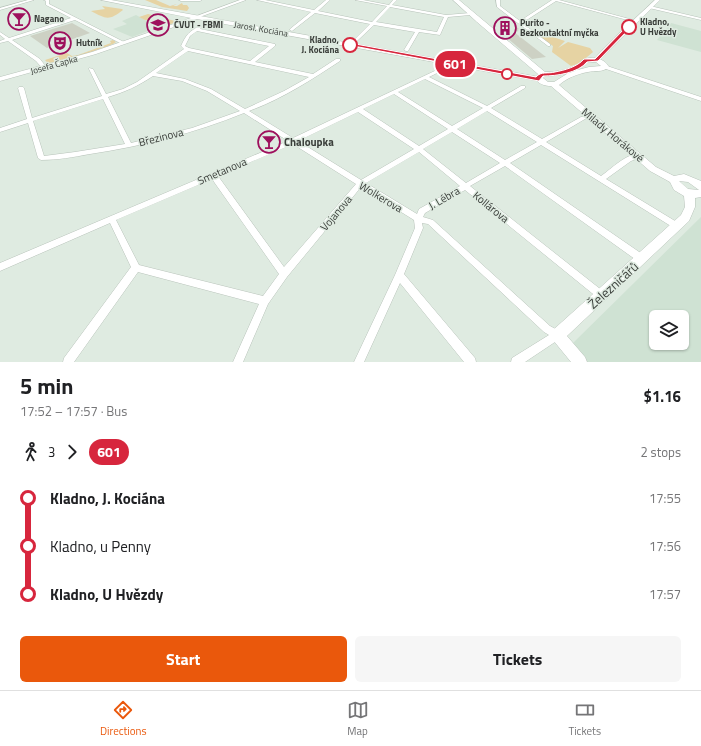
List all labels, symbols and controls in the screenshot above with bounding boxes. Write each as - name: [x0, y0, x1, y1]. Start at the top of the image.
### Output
- bar icon: Nagano: [6, 6, 32, 32]
- place label: Nagano: [34, 12, 64, 25]
- school or university icon: ČVUT - FBMI: [145, 12, 171, 38]
- building icon: Purito - Bezkontaktní myčka: [492, 15, 518, 41]
- place label: Kladno, U Hvězdy: [640, 15, 677, 38]
- place label: Purito - Bezkontaktní myčka: [520, 16, 599, 39]
- street label: Jarosl. Kociána: [233, 17, 290, 40]
- place label: ČVUT - FBMI: [174, 18, 223, 31]
- marker: Kladno, U Hvězdy: [621, 19, 637, 35]
- theatre icon: Hutník: [47, 30, 73, 56]
- place label: Kladno, J. Kociána: [302, 33, 339, 56]
- place label: Hutník: [76, 36, 103, 49]
- marker: Kladno, J. Kociána: [342, 37, 358, 53]
- street label: Josefa Čapka: [29, 51, 79, 77]
- line badge: 601: [432, 51, 478, 77]
- text: 601: [443, 53, 467, 74]
- unlabelled marker: [501, 68, 513, 80]
- street label: Milady Horákové: [578, 104, 648, 166]
- street label: Březinova: [137, 124, 186, 150]
- bar icon: Chaloupka: [256, 129, 282, 155]
- place label: Chaloupka: [284, 134, 334, 150]
- street label: Smetanova: [195, 153, 250, 189]
- street label: Wolkerova: [356, 178, 406, 217]
- street label: J. Lébra: [425, 182, 463, 213]
- street label: Kollárova: [469, 187, 513, 227]
- street label: Vojanova: [316, 191, 356, 234]
- street label: Železničářů: [583, 257, 643, 313]
- map controls: [649, 310, 689, 350]
- button: layers: [649, 310, 689, 350]
- text: 5 min: [20, 369, 73, 403]
- text: $1.16: [644, 385, 681, 408]
- text: 17:52 – 17:57 · Bus: [20, 401, 127, 421]
- icon: walk: [20, 441, 42, 463]
- icon: forward: [61, 441, 83, 463]
- text: 601: [97, 441, 121, 462]
- text: 3: [48, 442, 55, 462]
- text: 2 stops: [640, 442, 681, 462]
- text: Kladno, J. Kociána: [50, 487, 165, 510]
- text: 17:55: [649, 488, 681, 508]
- text: Kladno, u Penny: [50, 535, 151, 558]
- text: 17:56: [649, 536, 681, 556]
- text: Kladno, U Hvězdy: [50, 583, 163, 606]
- text: 17:57: [649, 584, 681, 604]
- button: Start: [20, 636, 347, 682]
- button: Tickets: [355, 636, 681, 682]
- tab: Directions: [100, 699, 147, 739]
- tab: Map: [347, 699, 369, 739]
- tab: Tickets: [568, 699, 601, 739]

